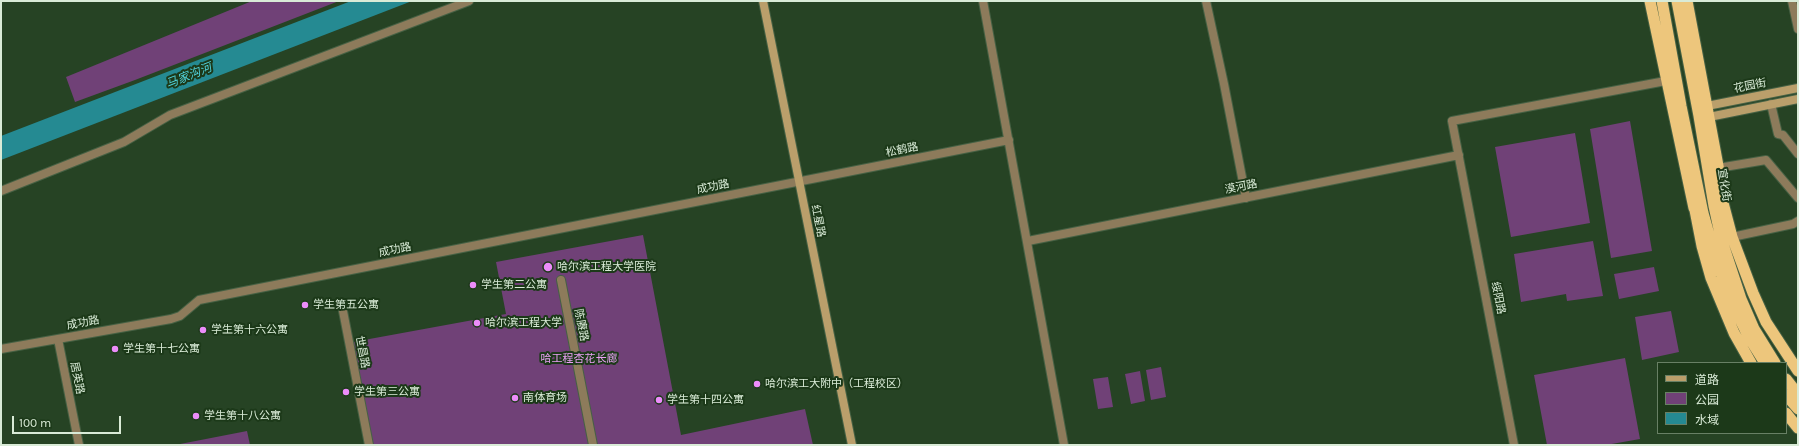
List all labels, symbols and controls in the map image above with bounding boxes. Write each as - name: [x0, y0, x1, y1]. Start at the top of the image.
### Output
- water label: 马家沟河: [164, 60, 214, 92]
- street label: 花园街: [1733, 76, 1767, 96]
- street label: 松鹤路: [885, 140, 919, 160]
- street label: 宣化街: [1715, 168, 1733, 202]
- street label: 成功路: [696, 177, 730, 197]
- street label: 漠河路: [1224, 177, 1258, 197]
- street label: 红星路: [808, 204, 828, 238]
- street label: 成功路: [378, 240, 412, 260]
- place label: 哈尔滨工程大学医院: [557, 260, 656, 274]
- marker: 哈尔滨工程大学医院: [542, 261, 554, 273]
- place label: 学生第二公寓: [481, 278, 547, 292]
- marker: 学生第二公寓: [468, 280, 478, 290]
- street label: 绥阳路: [1488, 281, 1508, 315]
- place label: 学生第五公寓: [313, 298, 379, 312]
- marker: 学生第五公寓: [300, 300, 310, 310]
- street label: 陈赓路: [571, 308, 591, 342]
- street label: 成功路: [66, 314, 100, 332]
- place label: 哈尔滨工程大学: [485, 316, 562, 330]
- marker: 哈尔滨工程大学: [472, 318, 482, 328]
- place label: 学生第十六公寓: [211, 323, 288, 337]
- marker: 学生第十六公寓: [198, 325, 208, 335]
- street label: 世昌路: [352, 335, 372, 369]
- place label: 学生第十七公寓: [123, 342, 200, 356]
- marker: 学生第十七公寓: [110, 344, 120, 354]
- park label: 哈工程杏花长廊: [541, 352, 617, 366]
- street label: 居英路: [67, 361, 87, 395]
- legend: [1657, 362, 1787, 434]
- text: 道路: [1695, 373, 1719, 387]
- place label: 哈尔滨工大附中（工程校区）: [765, 377, 908, 391]
- marker: 哈尔滨工大附中（工程校区）: [752, 379, 762, 389]
- place label: 学生第三公寓: [354, 385, 420, 399]
- marker: 学生第三公寓: [341, 387, 351, 397]
- place label: 南体育场: [523, 391, 567, 405]
- marker: 南体育场: [510, 393, 520, 403]
- place label: 学生第十四公寓: [667, 393, 744, 407]
- text: 公园: [1695, 393, 1719, 407]
- marker: 学生第十四公寓: [654, 395, 664, 405]
- scale bar: [14, 408, 123, 434]
- place label: 学生第十八公寓: [204, 409, 281, 423]
- marker: 学生第十八公寓: [191, 411, 201, 421]
- text: 水域: [1695, 413, 1719, 427]
- text: 100 m: [19, 416, 51, 430]

